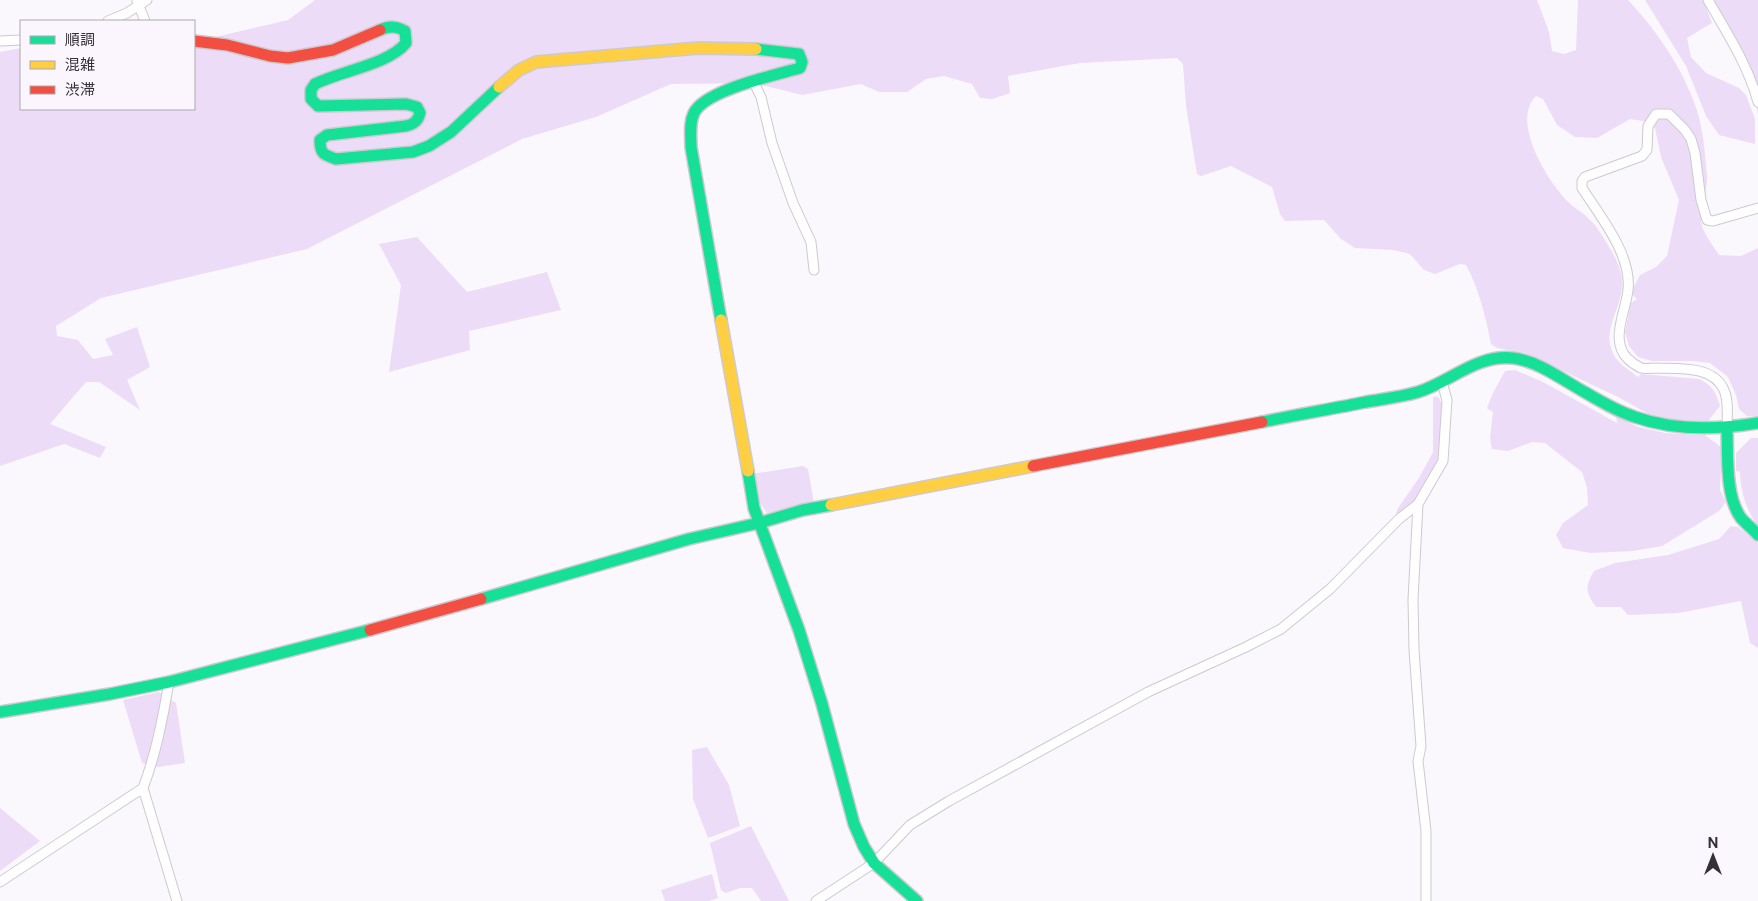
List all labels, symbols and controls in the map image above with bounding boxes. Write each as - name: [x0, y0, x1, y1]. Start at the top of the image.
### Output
- legend: [20, 20, 195, 110]
- text: 順調: [65, 31, 95, 48]
- text: 混雑: [65, 56, 95, 73]
- text: 渋滞: [65, 81, 95, 98]
- north arrow: [1688, 831, 1738, 881]
- text: N: [1708, 835, 1718, 851]

